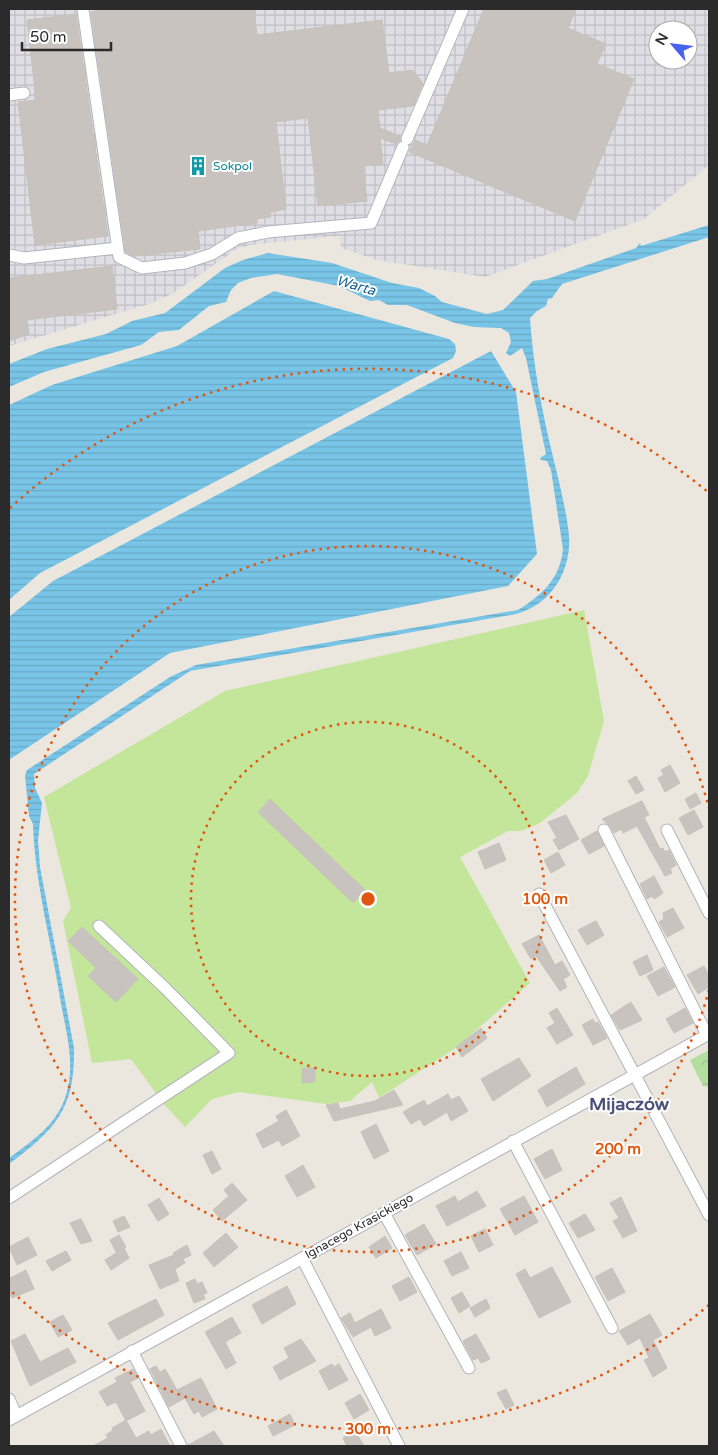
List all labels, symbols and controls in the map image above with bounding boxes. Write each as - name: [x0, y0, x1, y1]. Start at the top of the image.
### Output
- scale bar: [22, 20, 111, 52]
- north arrow: [648, 20, 698, 70]
- text: 50 m: [30, 28, 67, 46]
- text: N: [652, 30, 672, 48]
- building icon: Sokpol: [187, 155, 209, 177]
- place label: Sokpol: [213, 159, 252, 173]
- water label: Warta: [334, 272, 379, 299]
- centre of rings: [359, 890, 377, 908]
- text: 100 m: [522, 890, 568, 908]
- district label: Mijaczów: [589, 1093, 670, 1115]
- text: 200 m: [595, 1140, 641, 1158]
- street label: Ignacego Krasickiego: [302, 1190, 416, 1262]
- text: 300 m: [345, 1420, 391, 1438]

